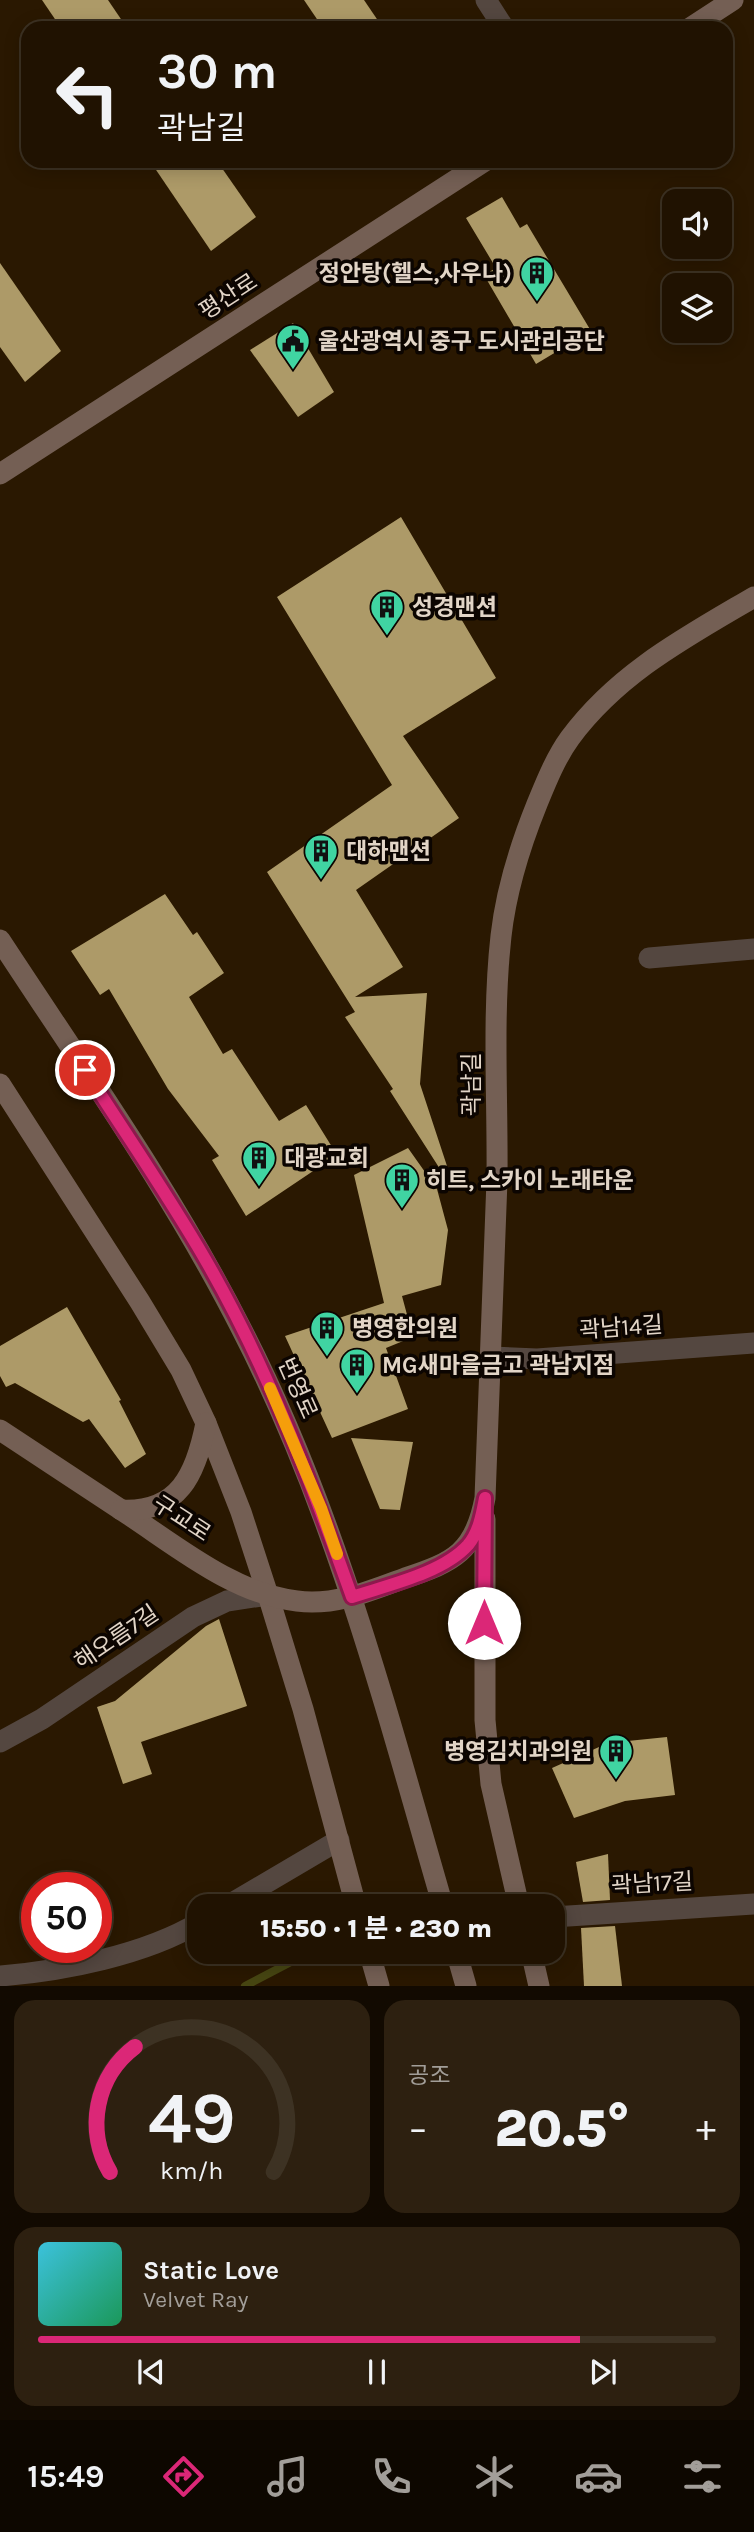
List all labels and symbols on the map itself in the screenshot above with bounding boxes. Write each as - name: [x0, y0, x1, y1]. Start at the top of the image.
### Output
- building icon: 정안탕(헬스,사우나): [518, 254, 556, 303]
- place label: 정안탕(헬스,사우나): [319, 260, 512, 287]
- street label: 평산로: [194, 268, 262, 325]
- public building icon: 울산광역시 중구 도시관리공단: [274, 322, 312, 371]
- place label: 울산광역시 중구 도시관리공단: [318, 328, 605, 355]
- building icon: 성경맨션: [368, 588, 406, 637]
- place label: 성경맨션: [412, 594, 497, 621]
- building icon: 대하맨션: [302, 832, 340, 881]
- place label: 대하맨션: [346, 838, 431, 865]
- pin: [55, 1040, 115, 1100]
- street label: 곽남길: [458, 1052, 485, 1116]
- building icon: 대광교회: [240, 1139, 278, 1188]
- place label: 대광교회: [284, 1145, 369, 1172]
- building icon: 히트, 스카이 노래타운: [383, 1161, 421, 1210]
- place label: 히트, 스카이 노래타운: [426, 1167, 634, 1194]
- building icon: 병영한의원: [308, 1309, 346, 1358]
- street label: 곽남14길: [578, 1311, 664, 1344]
- place label: 병영한의원: [352, 1315, 458, 1342]
- building icon: MG새마을금고 곽남지점: [338, 1346, 376, 1395]
- place label: MG새마을금고 곽남지점: [382, 1352, 614, 1379]
- street label: 번영로: [272, 1354, 323, 1423]
- street label: 구교로: [148, 1490, 216, 1547]
- position arrow: [447, 1586, 521, 1660]
- street label: 해오름7길: [69, 1600, 163, 1675]
- building icon: 병영김치과의원: [597, 1732, 635, 1781]
- place label: 병영김치과의원: [444, 1738, 592, 1765]
- street label: 곽남17길: [610, 1868, 694, 1899]
- speed limit sign: 50: [21, 1872, 112, 1963]

